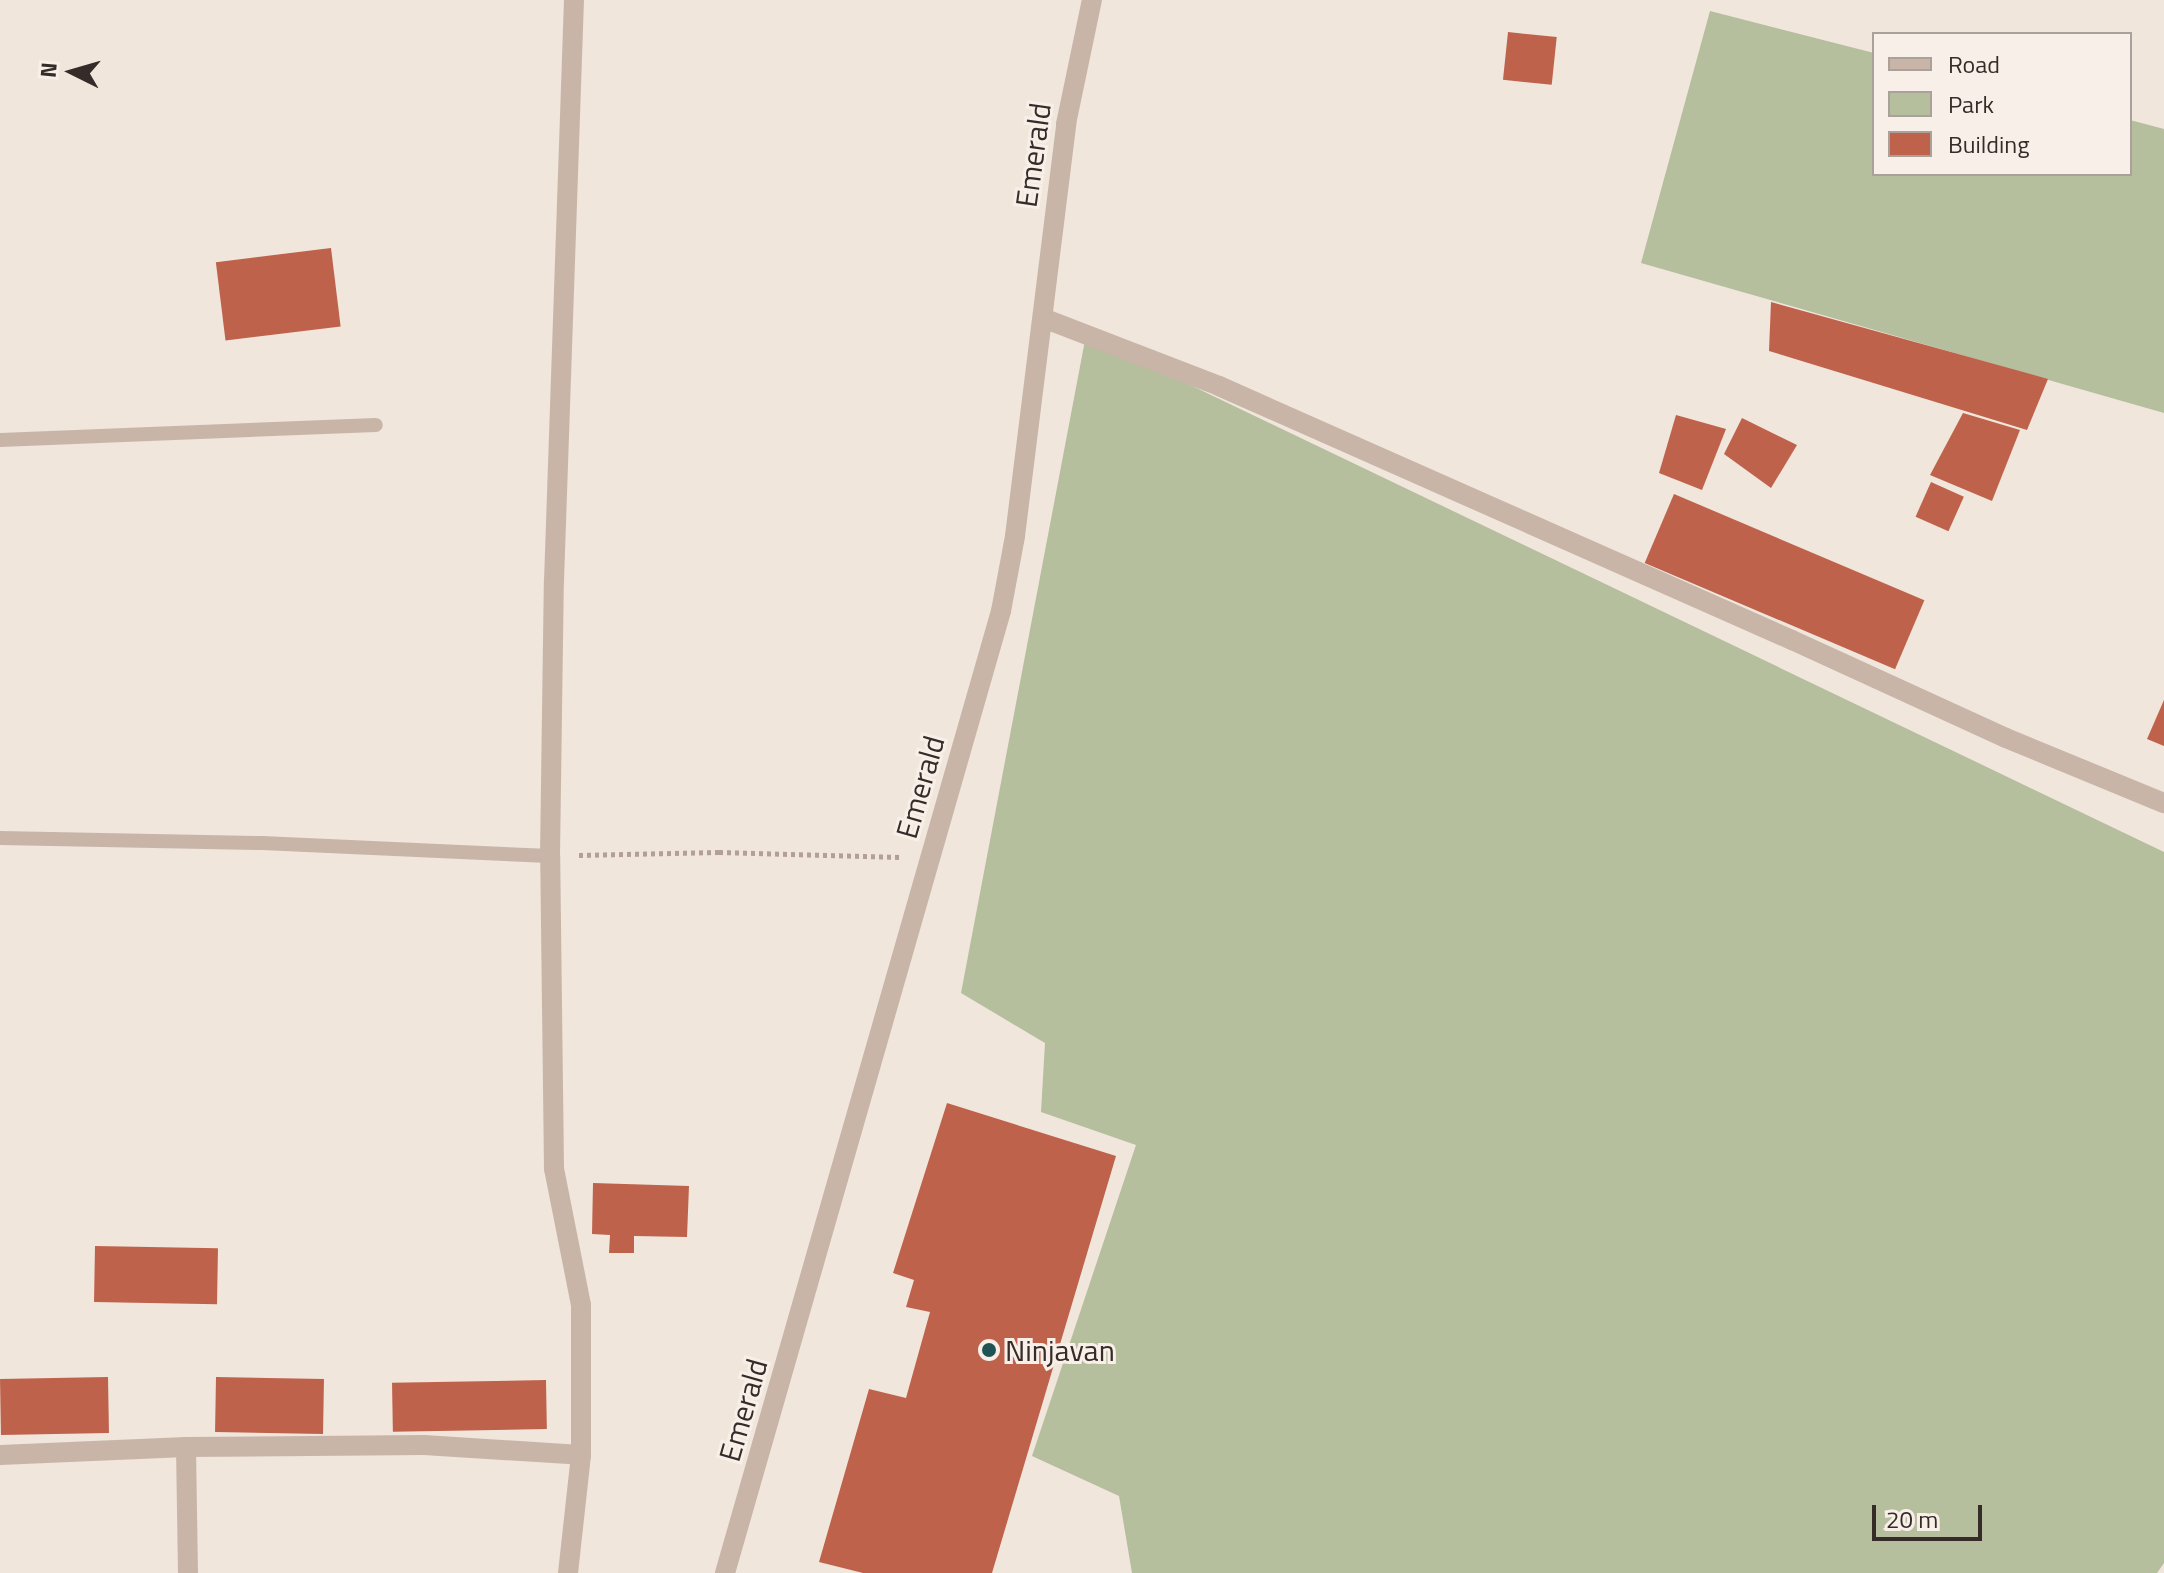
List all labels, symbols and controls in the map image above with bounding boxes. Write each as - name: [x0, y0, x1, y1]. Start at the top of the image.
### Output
- north arrow: [32, 32, 112, 112]
- legend: [1872, 32, 2132, 176]
- text: Road: [1948, 46, 2000, 82]
- text: N: [30, 61, 66, 79]
- text: Park: [1948, 86, 1994, 122]
- street label: Emerald: [1008, 100, 1058, 210]
- text: Building: [1948, 126, 2030, 162]
- street label: Emerald: [888, 732, 952, 842]
- place label: Ninjavan: [1005, 1332, 1115, 1368]
- marker: Ninjavan: [980, 1341, 998, 1359]
- street label: Emerald: [711, 1355, 775, 1465]
- scale bar: [1876, 1489, 1986, 1539]
- text: 20 m: [1886, 1501, 1938, 1537]

